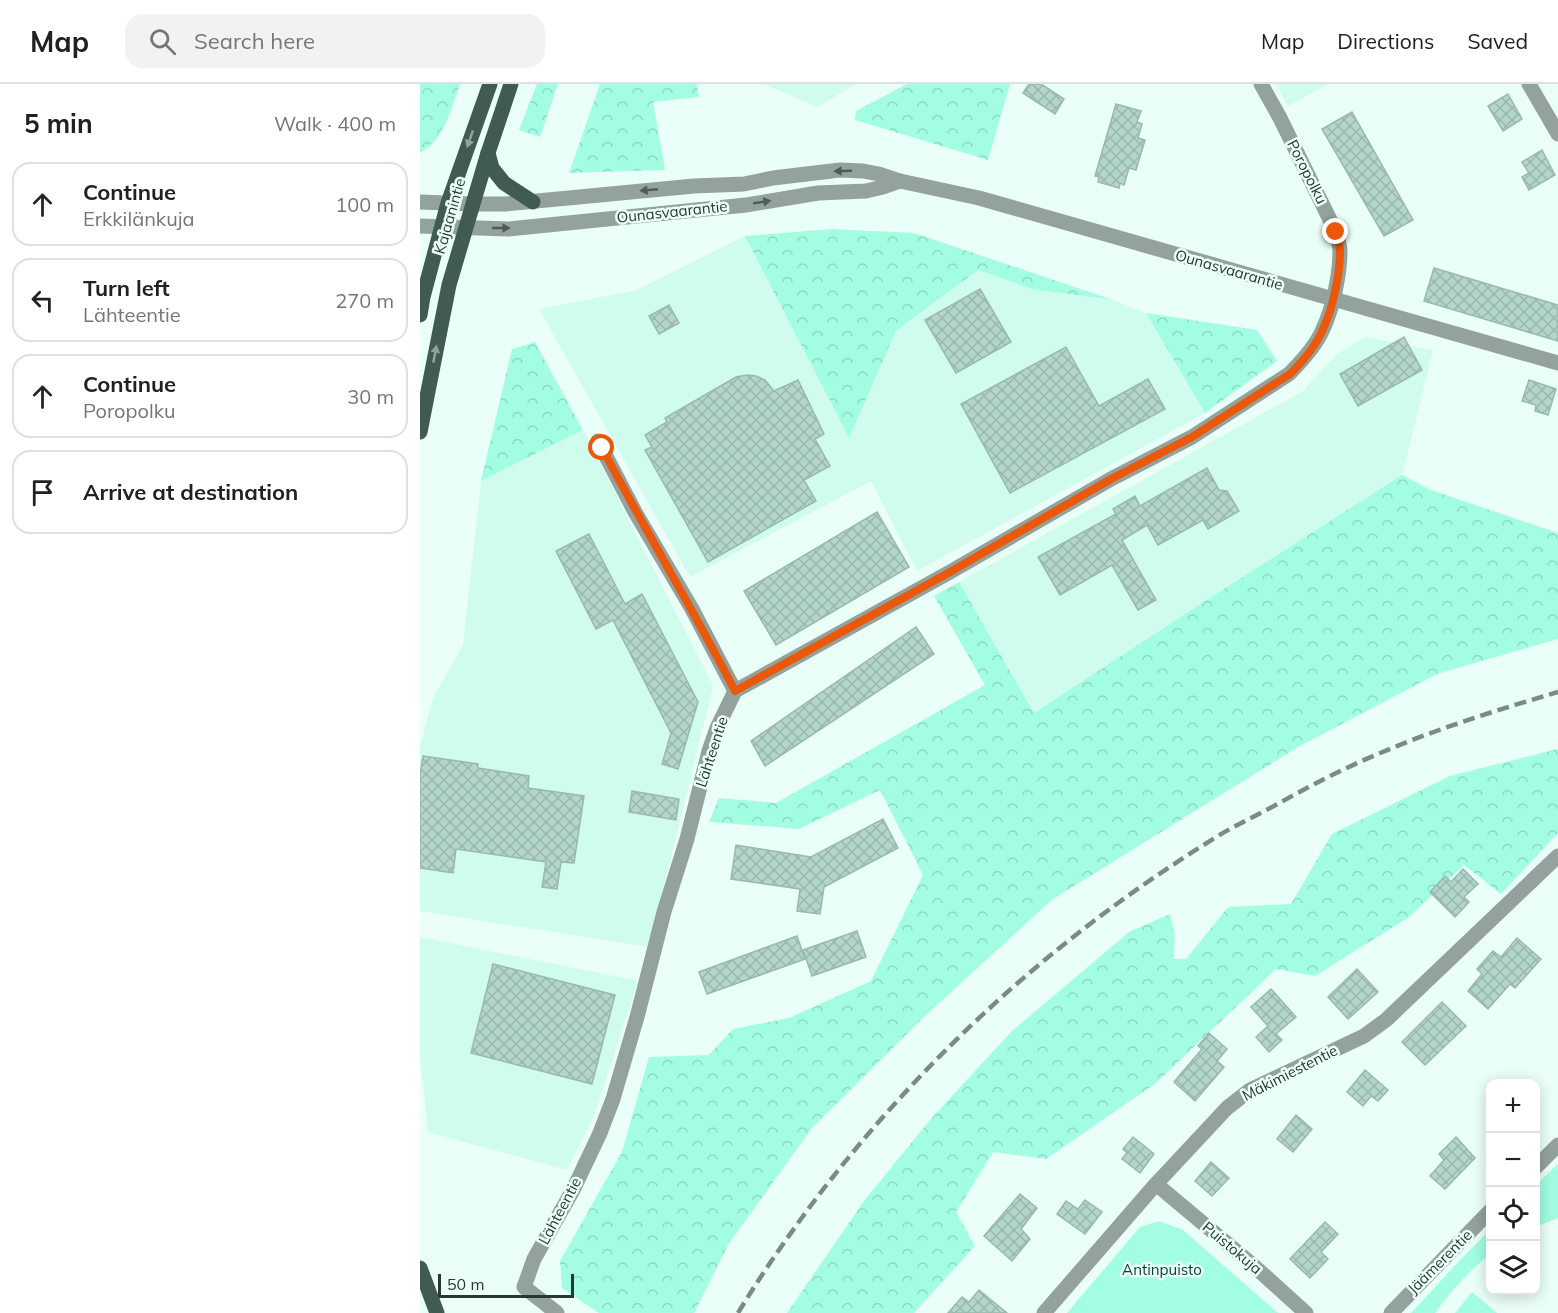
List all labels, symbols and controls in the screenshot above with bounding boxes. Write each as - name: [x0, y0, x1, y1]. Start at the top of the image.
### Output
- search box: [125, 14, 545, 68]
- text: Map: [30, 24, 89, 59]
- icon: search: [146, 25, 179, 58]
- text: Search here: [194, 27, 315, 55]
- text: Map: [1261, 28, 1304, 54]
- text: Directions: [1337, 28, 1434, 54]
- text: Saved: [1467, 28, 1528, 54]
- text: 5 min: [24, 107, 93, 140]
- text: Walk · 400 m: [274, 111, 396, 136]
- one-way arrow: [465, 130, 475, 148]
- street label: Poropolku: [1283, 137, 1332, 207]
- one-way arrow: [833, 166, 852, 176]
- street label: Kajaanintie: [430, 176, 469, 256]
- text: Continue: [83, 178, 176, 206]
- one-way arrow: [639, 185, 658, 195]
- icon: ahead: [26, 188, 59, 221]
- text: 100 m: [335, 192, 394, 217]
- street label: Ounasvaarantie: [616, 196, 728, 227]
- one-way arrow: [753, 198, 772, 207]
- text: Erkkilänkuja: [83, 206, 194, 231]
- route end: [1322, 218, 1348, 244]
- one-way arrow: [491, 224, 510, 233]
- street label: Ounasvaarantie: [1173, 245, 1285, 294]
- text: Turn left: [83, 274, 170, 302]
- icon: left: [26, 284, 59, 317]
- text: 270 m: [335, 288, 394, 313]
- text: Lähteentie: [83, 302, 181, 327]
- one-way arrow: [431, 344, 440, 363]
- text: Continue: [83, 370, 176, 398]
- icon: ahead: [26, 380, 59, 413]
- text: 30 m: [347, 384, 394, 409]
- text: Poropolku: [83, 398, 176, 423]
- route start: [588, 434, 614, 460]
- icon: arrive: [26, 476, 59, 509]
- text: Arrive at destination: [83, 478, 298, 506]
- street label: Lähteentie: [691, 714, 732, 790]
- street label: Mäkimiestentie: [1239, 1040, 1341, 1105]
- map controls: [1486, 1079, 1540, 1295]
- button: +: [1486, 1079, 1540, 1133]
- button: −: [1486, 1133, 1540, 1187]
- street label: Lähteentie: [534, 1174, 585, 1248]
- button: locate: [1486, 1187, 1540, 1241]
- street label: Puistokuja: [1199, 1217, 1266, 1278]
- street label: Jäämerentie: [1403, 1225, 1476, 1298]
- button: layers: [1486, 1241, 1540, 1295]
- park label: Antinpuisto: [1122, 1260, 1202, 1279]
- scale bar: [438, 1271, 574, 1298]
- text: 50 m: [447, 1274, 484, 1294]

